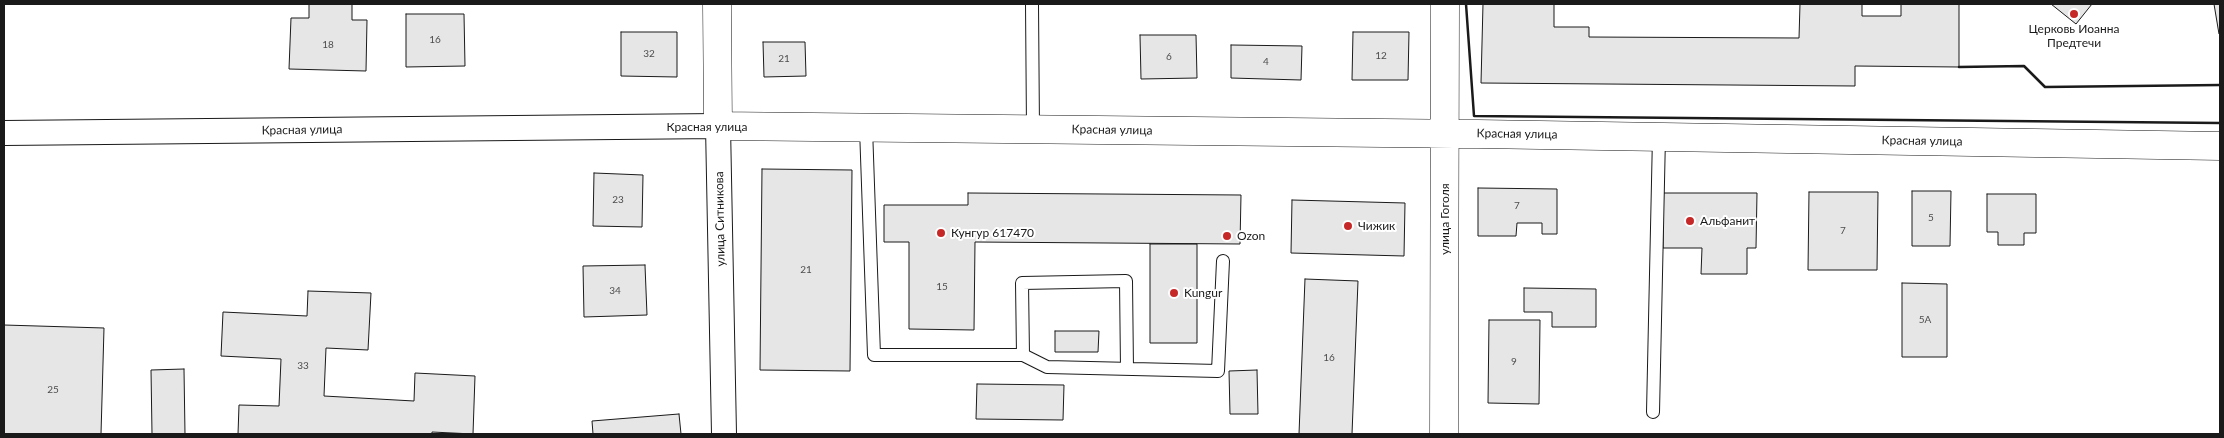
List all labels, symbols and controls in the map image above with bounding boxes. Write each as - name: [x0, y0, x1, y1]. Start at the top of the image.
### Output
- marker: Церковь Иоанна Предтечи: [2068, 8, 2080, 20]
- place label: Церковь Иоанна Предтечи: [2029, 22, 2119, 50]
- house number: 16: [429, 34, 441, 46]
- house number: 18: [322, 39, 334, 51]
- house number: 32: [643, 48, 655, 60]
- house number: 12: [1375, 50, 1387, 62]
- house number: 6: [1166, 51, 1172, 63]
- house number: 21: [778, 53, 790, 65]
- house number: 4: [1263, 56, 1269, 68]
- street label: Красная улица: [667, 120, 747, 134]
- street label: Красная улица: [261, 122, 343, 138]
- street label: Красная улица: [1071, 122, 1153, 138]
- street label: Красная улица: [1476, 126, 1558, 142]
- street label: Красная улица: [1881, 133, 1963, 149]
- street label: улица Ситникова: [712, 171, 728, 267]
- street label: улица Гоголя: [1438, 183, 1452, 255]
- house number: 23: [612, 194, 624, 206]
- house number: 7: [1514, 200, 1520, 212]
- house number: 5: [1928, 212, 1934, 224]
- place label: Альфанит: [1700, 214, 1755, 228]
- marker: Альфанит: [1684, 215, 1696, 227]
- place label: Чижик: [1358, 219, 1395, 233]
- marker: Чижик: [1342, 220, 1354, 232]
- house number: 7: [1840, 225, 1846, 237]
- place label: Кунгур 617470: [951, 226, 1034, 240]
- marker: Кунгур 617470: [935, 227, 947, 239]
- place label: Ozon: [1237, 229, 1265, 243]
- marker: Ozon: [1221, 230, 1233, 242]
- house number: 21: [800, 264, 812, 276]
- house number: 15: [936, 281, 948, 293]
- house number: 34: [609, 285, 621, 297]
- place label: Kungur: [1184, 286, 1222, 300]
- marker: Kungur: [1168, 287, 1180, 299]
- house number: 5А: [1919, 314, 1931, 326]
- house number: 16: [1323, 352, 1335, 364]
- house number: 9: [1511, 356, 1517, 368]
- house number: 33: [297, 360, 309, 372]
- house number: 25: [47, 384, 59, 396]

